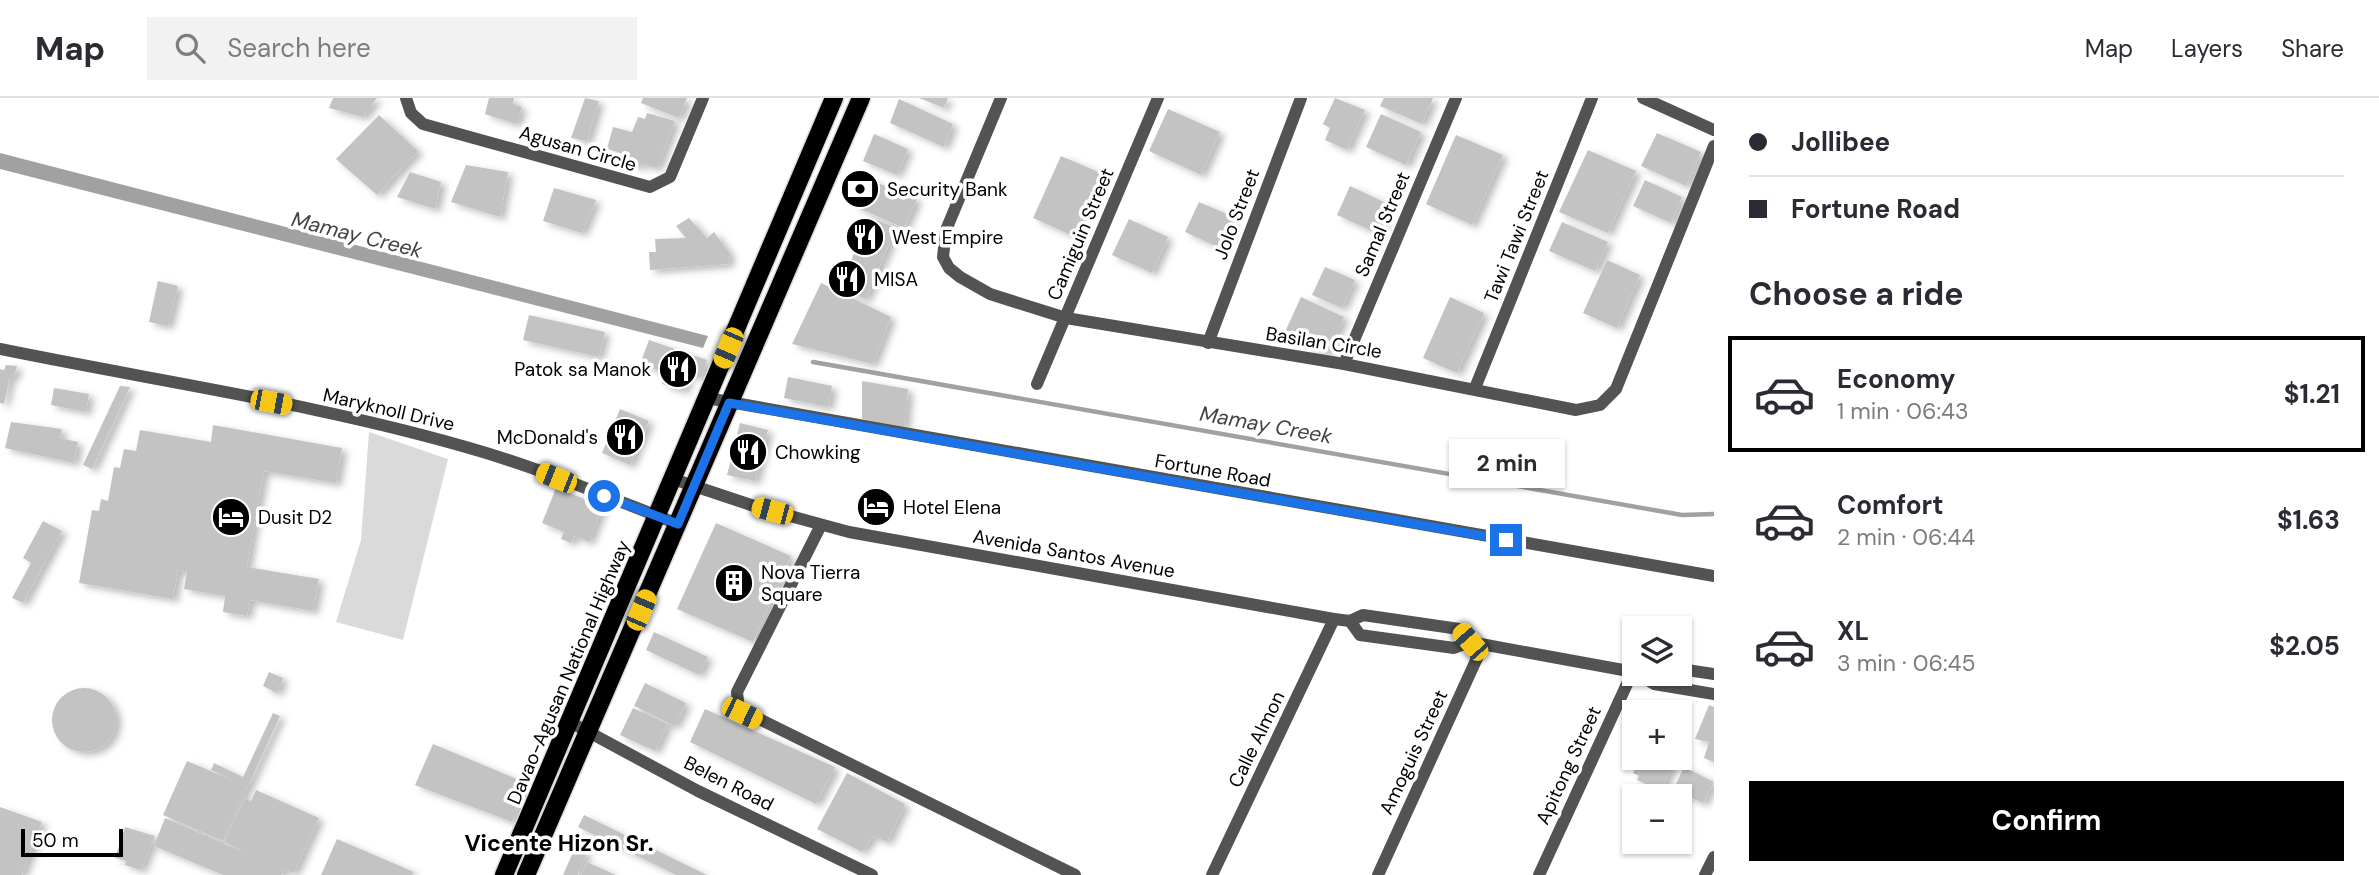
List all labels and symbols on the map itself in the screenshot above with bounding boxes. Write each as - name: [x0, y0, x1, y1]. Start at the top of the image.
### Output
- street label: Agusan Circle: [516, 120, 639, 177]
- street label: Camiguin Street: [1041, 164, 1120, 304]
- street label: Jolo Street: [1208, 165, 1265, 263]
- street label: Tawi Tawi Street: [1478, 166, 1554, 306]
- bank icon: Security Bank: [839, 168, 881, 210]
- street label: Samal Street: [1349, 168, 1416, 281]
- place label: Security Bank: [887, 177, 1008, 202]
- water label: Mamay Creek: [289, 205, 426, 265]
- restaurant icon: West Empire: [844, 216, 886, 258]
- place label: West Empire: [892, 225, 1003, 250]
- restaurant icon: MISA: [826, 258, 868, 300]
- place label: MISA: [874, 267, 918, 292]
- street label: Basilan Circle: [1264, 321, 1384, 364]
- car: [711, 325, 746, 371]
- restaurant icon: Patok sa Manok: [657, 348, 699, 390]
- place label: Patok sa Manok: [514, 357, 651, 382]
- street label: Maryknoll Drive: [321, 382, 457, 437]
- car: [249, 388, 294, 416]
- water label: Mamay Creek: [1198, 400, 1335, 450]
- restaurant icon: McDonald's: [604, 416, 646, 458]
- place label: McDonald's: [497, 425, 598, 450]
- restaurant icon: Chowking: [727, 431, 769, 473]
- callout: 2 min: [1448, 438, 1564, 488]
- place label: Chowking: [775, 440, 861, 465]
- street label: Fortune Road: [1153, 448, 1273, 493]
- car: [533, 460, 580, 496]
- route start: [588, 480, 620, 512]
- hotel icon: Hotel Elena: [855, 486, 897, 528]
- car: [749, 495, 796, 527]
- place label: Hotel Elena: [903, 495, 1001, 520]
- hotel icon: Dusit D2: [210, 496, 252, 538]
- place label: Dusit D2: [258, 505, 332, 530]
- street label: Avenida Santos Avenue: [971, 523, 1177, 584]
- route end: [1490, 524, 1522, 556]
- street label: Davao-Agusan National Highway: [501, 536, 636, 808]
- place label: Nova Tierra Square: [761, 560, 860, 607]
- building icon: Nova Tierra Square: [713, 562, 755, 604]
- car: [624, 587, 659, 633]
- car: [1449, 619, 1492, 665]
- street label: Amoguis Street: [1374, 686, 1453, 819]
- street label: Calle Almon: [1222, 687, 1291, 792]
- car: [719, 694, 766, 732]
- street label: Apitong Street: [1530, 702, 1607, 828]
- street label: Belen Road: [680, 750, 778, 817]
- scale bar: [21, 826, 122, 858]
- district label: Vicente Hizon Sr.: [464, 828, 654, 858]

